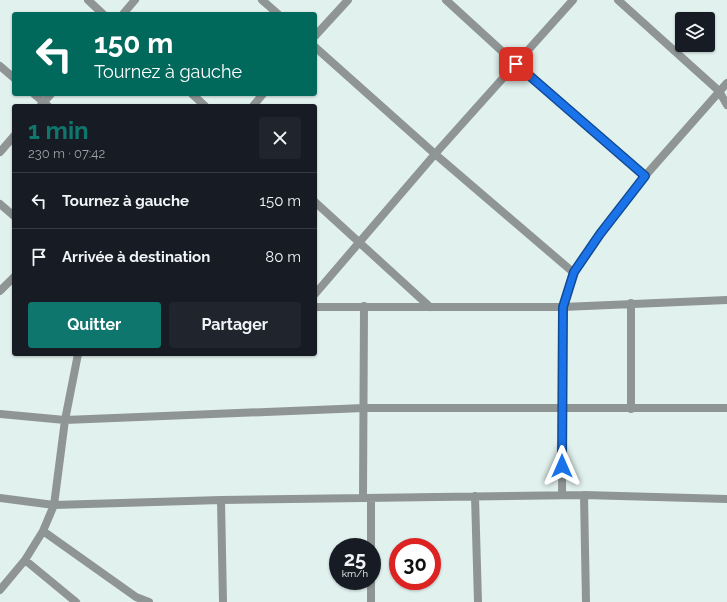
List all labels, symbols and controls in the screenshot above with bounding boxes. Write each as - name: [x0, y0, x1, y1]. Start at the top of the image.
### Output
- map controls: [675, 12, 715, 52]
- button: layers: [675, 12, 715, 52]
- text: 150 m: [94, 27, 173, 60]
- icon: left: [28, 28, 80, 80]
- pin: [499, 47, 533, 81]
- icon: arrive: [505, 53, 527, 75]
- text: Tournez à gauche: [94, 61, 242, 82]
- text: 1 min: [28, 116, 89, 145]
- button: close: [259, 117, 301, 159]
- text: 230 m · 07:42: [28, 146, 105, 161]
- icon: left: [28, 190, 50, 212]
- text: Tournez à gauche: [62, 192, 189, 210]
- text: 150 m: [260, 192, 301, 210]
- icon: arrive: [28, 246, 50, 268]
- text: Arrivée à destination: [62, 248, 210, 266]
- text: 80 m: [265, 248, 301, 266]
- button: Quitter: [28, 302, 161, 348]
- button: Partager: [169, 302, 301, 348]
- position arrow: [541, 445, 583, 487]
- speed limit sign: 30: [389, 538, 441, 590]
- text: 25: [344, 547, 366, 571]
- text: km/h: [342, 568, 368, 579]

